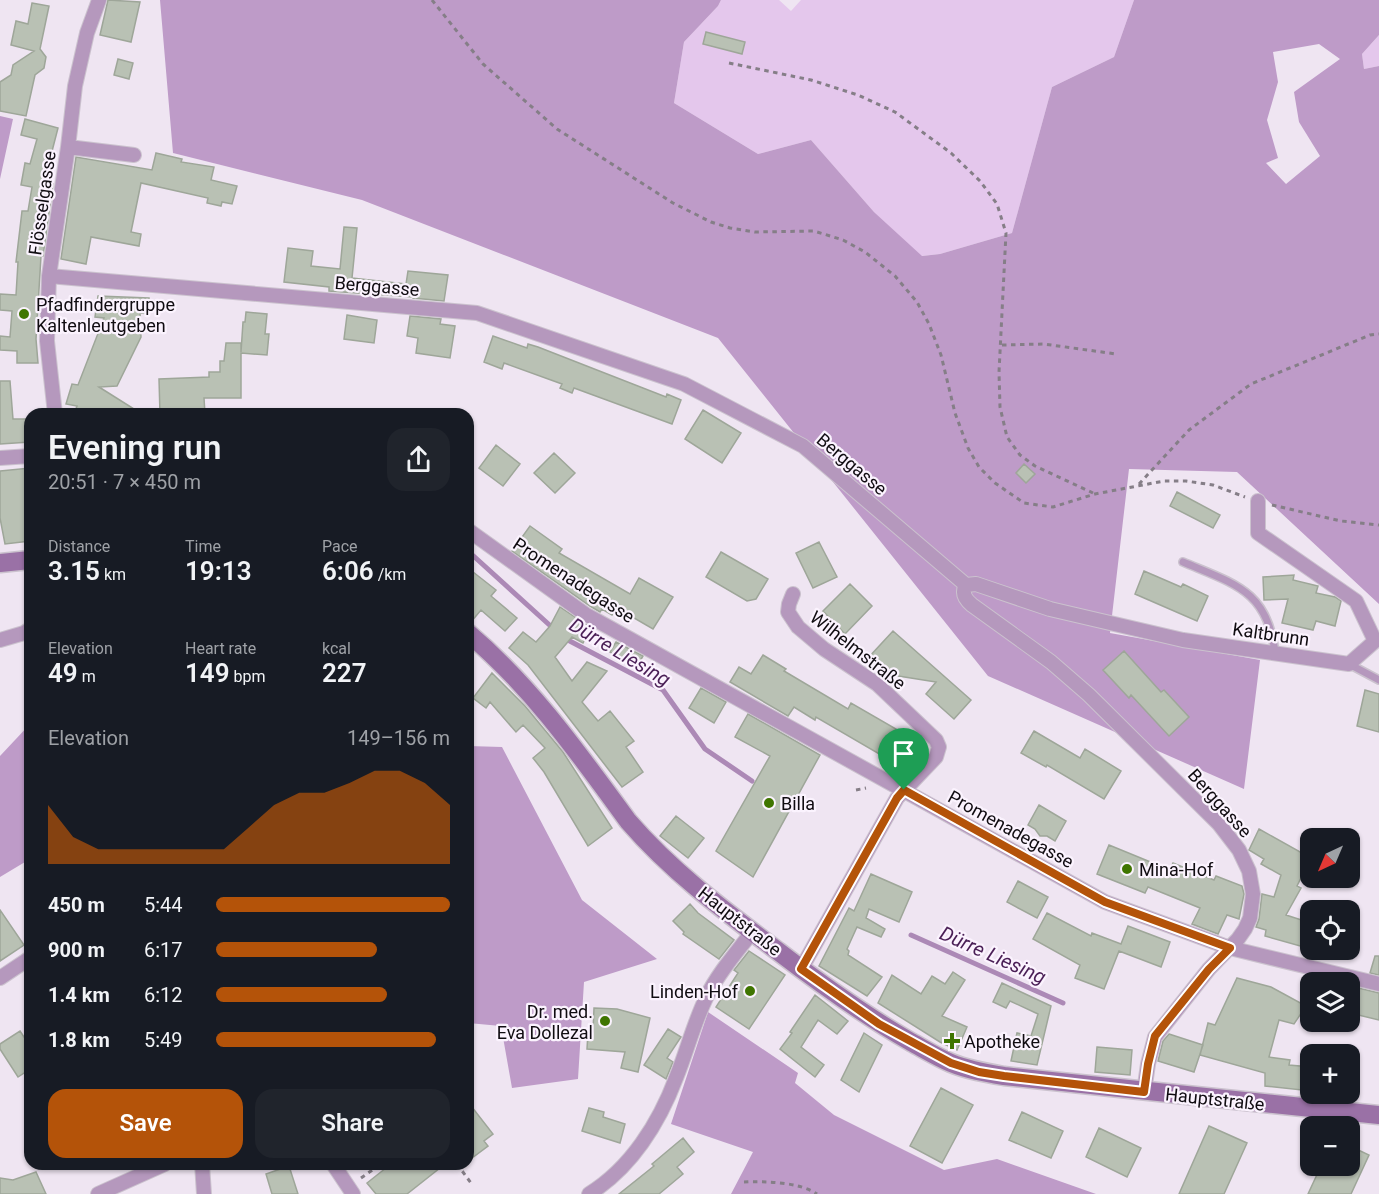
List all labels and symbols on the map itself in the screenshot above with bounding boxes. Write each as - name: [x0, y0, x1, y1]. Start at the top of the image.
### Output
- street label: Flösselgasse: [24, 149, 60, 257]
- street label: Berggasse: [334, 272, 420, 300]
- place label: Pfadfindergruppe Kaltenleutgeben: [36, 294, 175, 336]
- marker: Pfadfindergruppe Kaltenleutgeben: [17, 307, 31, 321]
- street label: Berggasse: [813, 429, 891, 499]
- street label: Promenadegasse: [509, 533, 639, 627]
- street label: Wilhelmstraße: [806, 606, 910, 694]
- water label: Dürre Liesing: [565, 613, 675, 692]
- street label: Kaltbrunn: [1231, 618, 1311, 650]
- pin: [878, 728, 929, 790]
- street label: Berggasse: [1184, 764, 1256, 842]
- street label: Promenadegasse: [945, 786, 1077, 872]
- place label: Billa: [781, 793, 815, 814]
- marker: Billa: [762, 796, 776, 810]
- north arrow: [1300, 828, 1360, 888]
- place label: Mina-Hof: [1139, 859, 1214, 880]
- marker: Mina-Hof: [1120, 862, 1134, 876]
- street label: Hauptstraße: [694, 882, 786, 960]
- water label: Dürre Liesing: [936, 921, 1050, 989]
- place label: Linden-Hof: [650, 981, 739, 1002]
- marker: Linden-Hof: [743, 984, 757, 998]
- place label: Dr. med. Eva Dollezal: [497, 1001, 593, 1043]
- marker: Dr. med. Eva Dollezal: [598, 1014, 612, 1028]
- place label: Apotheke: [964, 1031, 1040, 1052]
- marker: Apotheke: [945, 1034, 959, 1048]
- street label: Hauptstraße: [1164, 1083, 1266, 1115]

